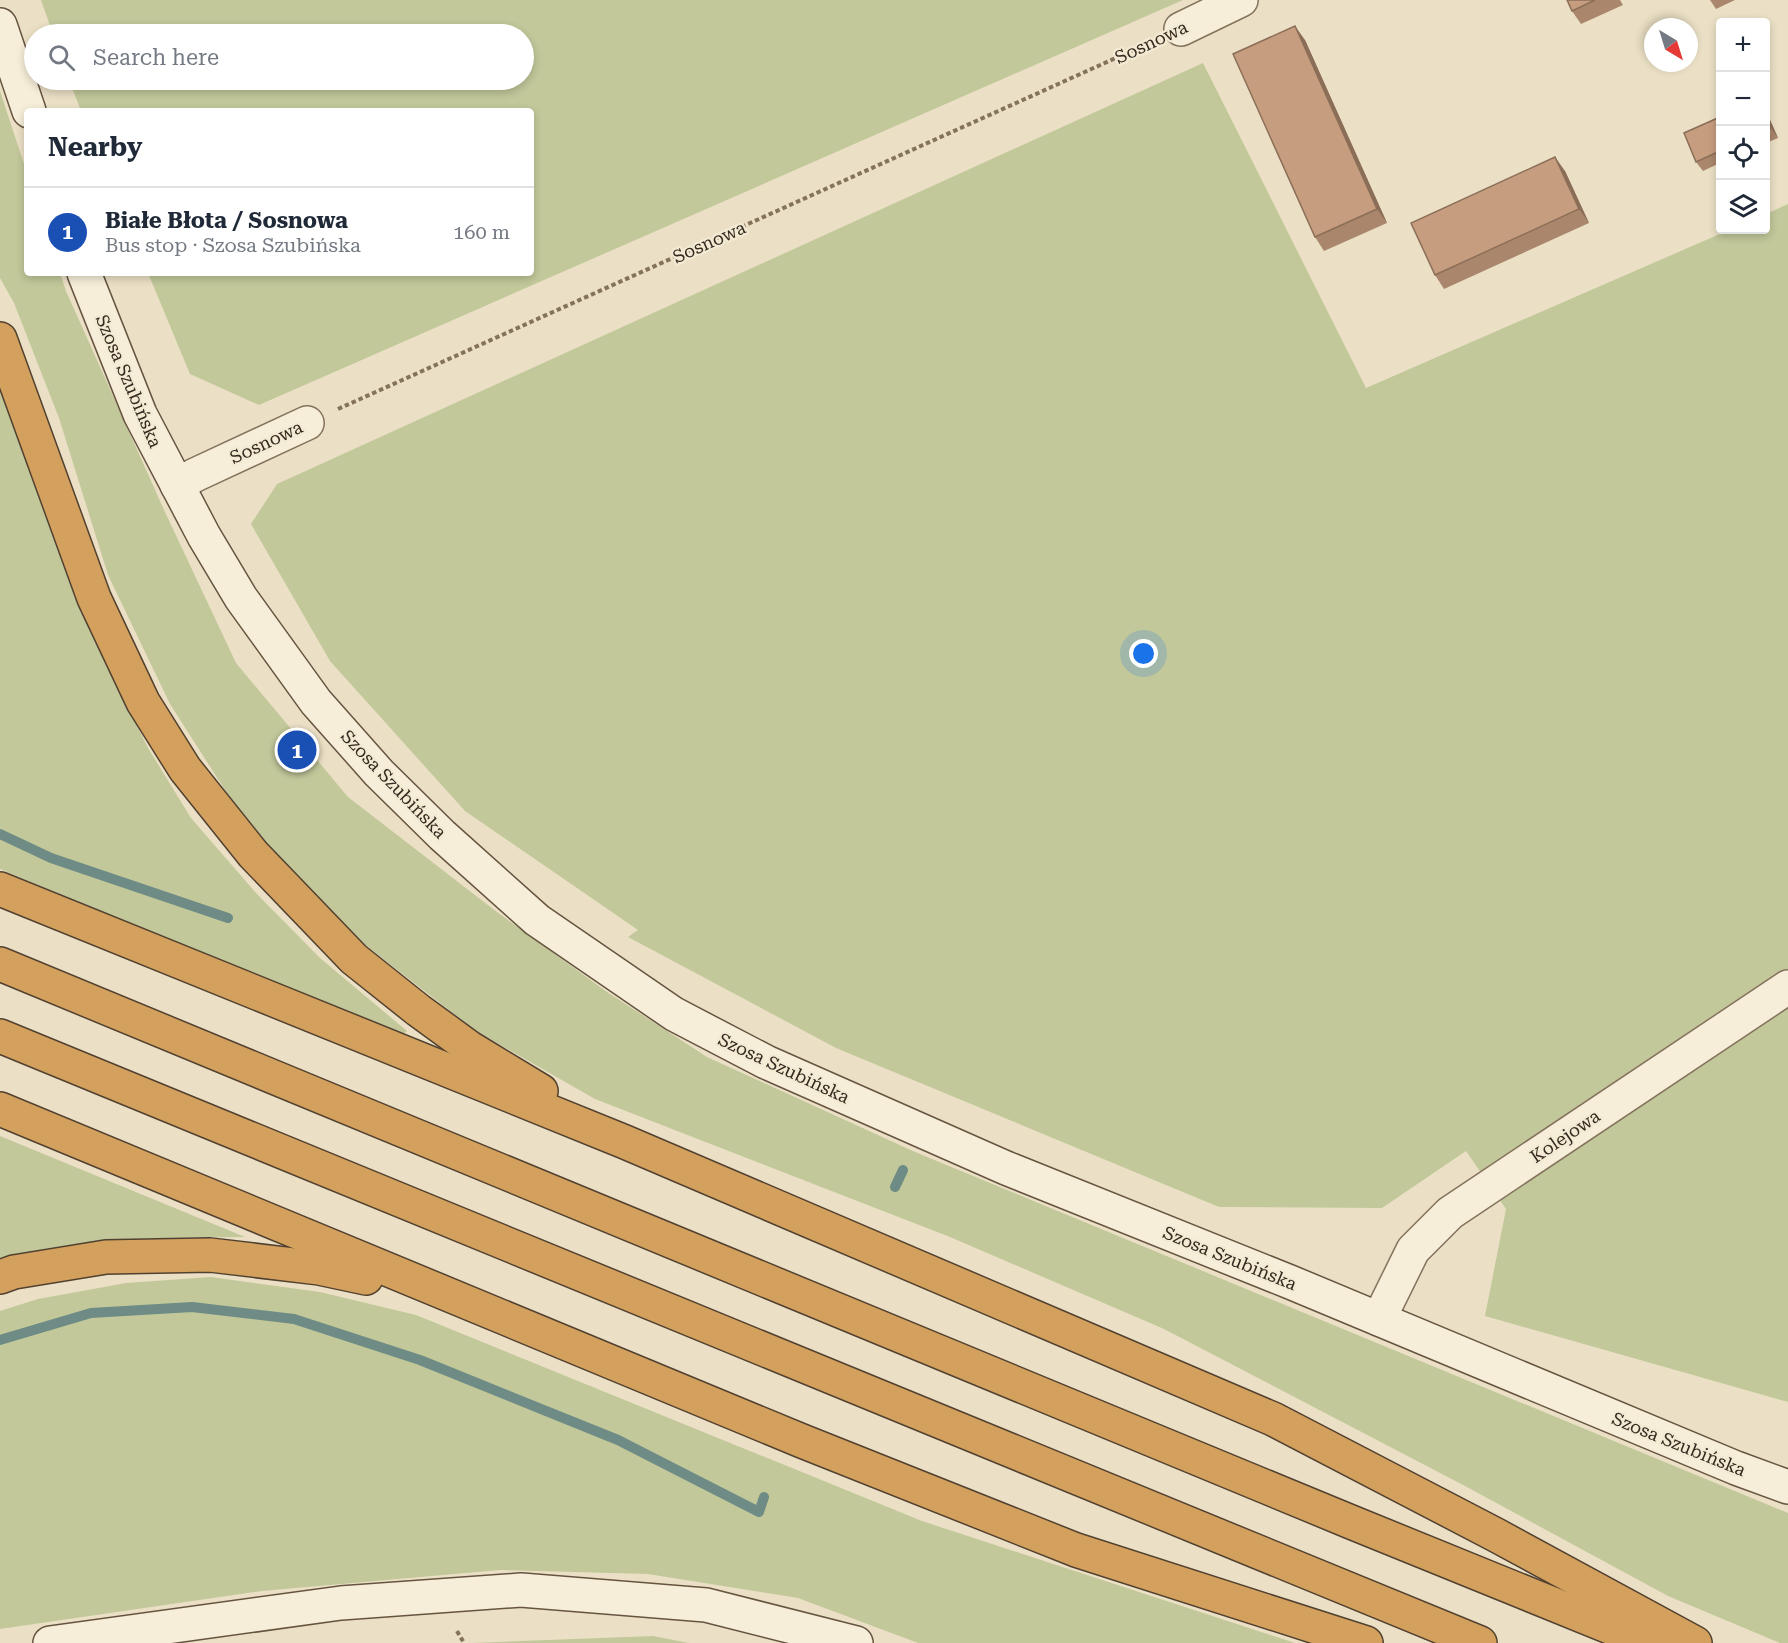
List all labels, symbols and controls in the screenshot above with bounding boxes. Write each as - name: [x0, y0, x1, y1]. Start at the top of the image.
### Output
- street label: Sosnowa: [1111, 16, 1191, 68]
- north arrow: [1644, 18, 1698, 72]
- map controls: [1716, 18, 1770, 234]
- button: +: [1716, 18, 1770, 72]
- search box: [24, 24, 534, 90]
- icon: search: [45, 41, 78, 74]
- text: Search here: [93, 45, 219, 70]
- button: −: [1716, 72, 1770, 126]
- button: locate: [1716, 126, 1770, 180]
- text: Nearby: [48, 132, 142, 162]
- button: layers: [1716, 180, 1770, 234]
- text: Białe Błota / Sosnowa: [105, 208, 348, 233]
- street label: Sosnowa: [669, 216, 749, 267]
- text: 1: [62, 220, 73, 244]
- text: 160 m: [453, 220, 510, 244]
- text: Bus stop · Szosa Szubińska: [105, 233, 361, 257]
- street label: Szosa Szubińska: [92, 311, 167, 451]
- street label: Sosnowa: [226, 416, 306, 468]
- your location: [1129, 639, 1158, 668]
- street label: Szosa Szubińska: [337, 725, 451, 843]
- pin: 1: [278, 728, 316, 772]
- street label: Szosa Szubińska: [715, 1028, 853, 1108]
- street label: Kolejowa: [1526, 1105, 1604, 1167]
- street label: Szosa Szubińska: [1160, 1222, 1300, 1295]
- street label: Szosa Szubińska: [1609, 1408, 1749, 1481]

